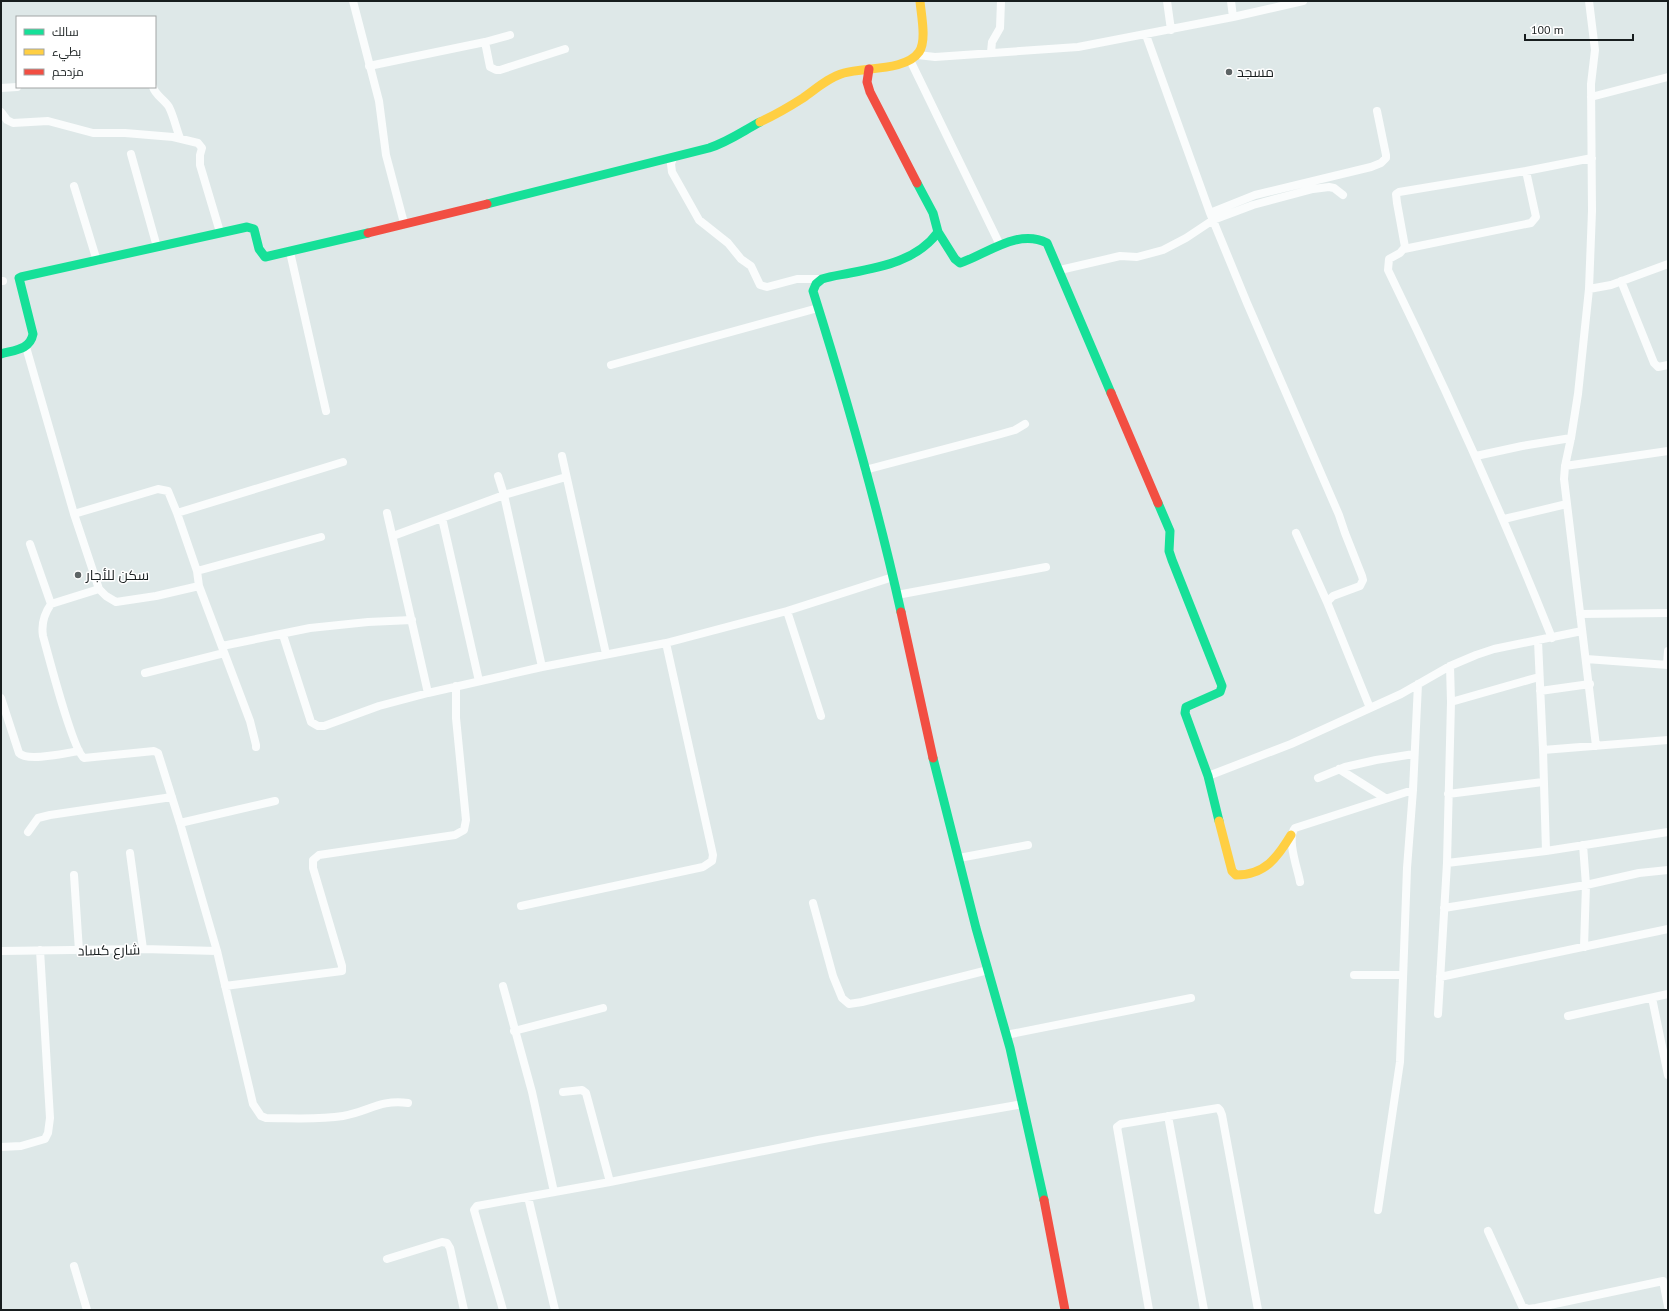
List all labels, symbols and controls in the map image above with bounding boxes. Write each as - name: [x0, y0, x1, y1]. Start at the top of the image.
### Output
- legend: [16, 16, 156, 88]
- scale bar: [1525, 16, 1633, 42]
- text: 100 m: [1531, 22, 1564, 37]
- text: سالك: [52, 24, 79, 39]
- text: بطيء: [52, 44, 81, 62]
- place label: مسجد: [1237, 63, 1274, 81]
- text: مزدحم: [52, 64, 84, 80]
- marker: مسجد: [1224, 67, 1234, 77]
- place label: سكن للأجار: [85, 566, 149, 584]
- marker: سكن للأجار: [73, 570, 83, 580]
- street label: شارع كساد: [78, 940, 140, 960]

